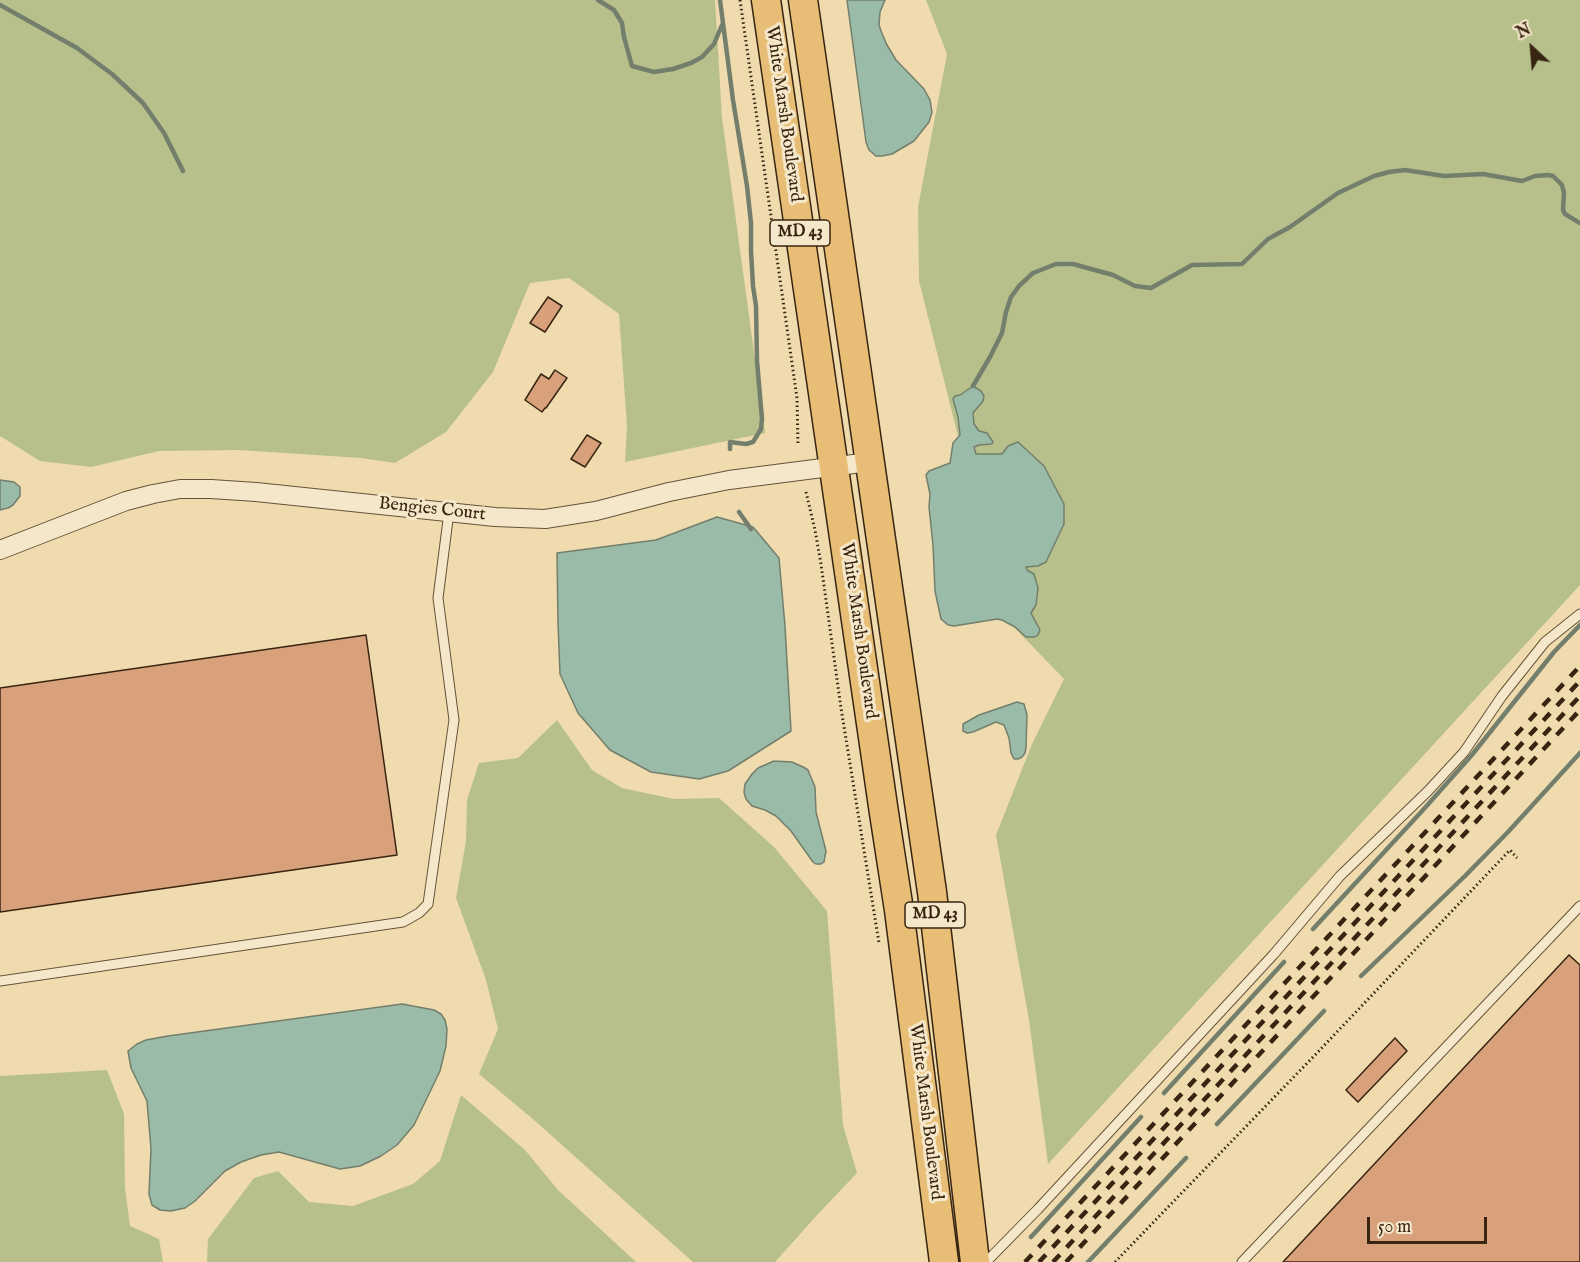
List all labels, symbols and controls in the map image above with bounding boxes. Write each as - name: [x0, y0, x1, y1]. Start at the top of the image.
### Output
- north arrow: [1502, 18, 1562, 78]
- text: N: [1514, 20, 1535, 44]
- street label: White Marsh Boulevard: [760, 25, 806, 203]
- road number: MD 43: [770, 220, 830, 246]
- street label: Bengies Court: [377, 494, 487, 526]
- street label: White Marsh Boulevard: [835, 542, 881, 720]
- road number: MD 43: [905, 902, 965, 928]
- street label: White Marsh Boulevard: [903, 1022, 947, 1202]
- scale bar: [1370, 1205, 1490, 1243]
- text: 50 m: [1378, 1216, 1411, 1239]

